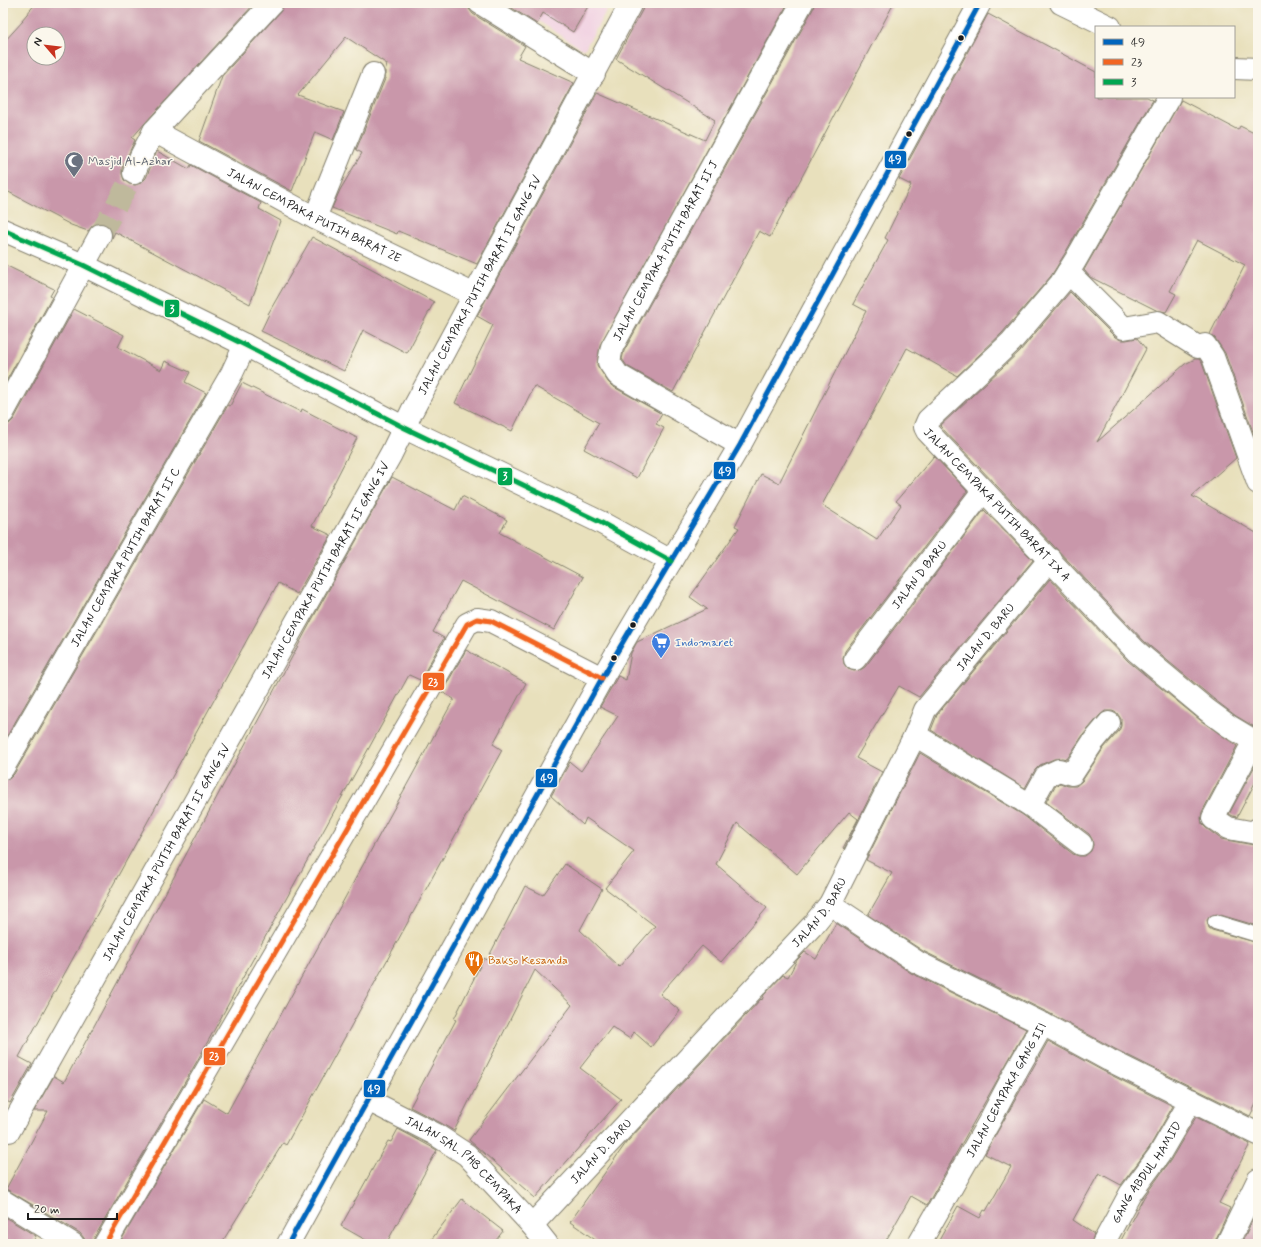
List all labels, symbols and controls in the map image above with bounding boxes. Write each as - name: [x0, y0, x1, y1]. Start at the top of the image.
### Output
- north arrow: [26, 26, 66, 66]
- legend: [1095, 26, 1235, 98]
- unlabelled marker: [956, 33, 966, 43]
- text: N: [30, 35, 46, 48]
- text: 49: [1131, 35, 1145, 51]
- text: 23: [1131, 55, 1142, 71]
- text: 3: [1131, 75, 1137, 91]
- unlabelled marker: [904, 129, 914, 139]
- mosque icon: Masjid Al-Azhar: [63, 150, 85, 178]
- line badge: 49: [884, 150, 907, 169]
- text: 49: [889, 153, 902, 167]
- place label: Masjid Al-Azhar: [88, 154, 173, 170]
- street label: JALAN CEMPAKA PUTIH BARAT II J: [610, 158, 722, 344]
- street label: JALAN CEMPAKA PUTIH BARAT 2E: [224, 165, 403, 267]
- street label: JALAN CEMPAKA PUTIH BARAT II GANG IV: [415, 173, 546, 398]
- line badge: 3: [164, 299, 180, 318]
- text: 3: [170, 303, 175, 317]
- street label: JALAN CEMPAKA PUTIH BARAT IX A: [919, 425, 1073, 586]
- street label: JALAN CEMPAKA PUTIH BARAT II GANG IV: [259, 459, 394, 682]
- line badge: 49: [713, 461, 736, 480]
- street label: JALAN CEMPAKA PUTIH BARAT II C: [68, 464, 185, 650]
- text: 49: [719, 465, 732, 479]
- line badge: 3: [497, 467, 513, 486]
- text: 3: [503, 470, 508, 484]
- street label: JALAN D BARU: [889, 538, 951, 613]
- street label: JALAN D. BARU: [953, 600, 1019, 675]
- unlabelled marker: [628, 620, 638, 630]
- supermarket icon: Indomaret: [650, 631, 672, 659]
- place label: Indomaret: [675, 635, 734, 651]
- unlabelled marker: [609, 653, 619, 663]
- line badge: 23: [422, 672, 445, 691]
- text: 23: [428, 676, 438, 690]
- street label: JALAN CEMPAKA PUTIH BARAT II GANG IV: [100, 741, 235, 964]
- line badge: 49: [535, 768, 558, 788]
- text: 49: [541, 772, 554, 786]
- street label: JALAN D. BARU: [789, 875, 851, 951]
- restaurant icon: Bakso Kesanda: [463, 949, 485, 977]
- place label: Bakso Kesanda: [488, 953, 568, 969]
- street label: JALAN CEMPAKA GANG III: [963, 1020, 1051, 1161]
- line badge: 23: [203, 1047, 226, 1066]
- text: 23: [209, 1050, 219, 1064]
- line badge: 49: [363, 1079, 386, 1098]
- text: 49: [368, 1083, 381, 1097]
- street label: JALAN SAL. PHB CEMPAKA: [402, 1113, 525, 1218]
- street label: JALAN D. BARU: [567, 1116, 636, 1188]
- street label: GANG ABDUL HAMID: [1108, 1119, 1186, 1227]
- scale bar: [28, 1195, 117, 1221]
- text: 20 m: [34, 1202, 60, 1218]

